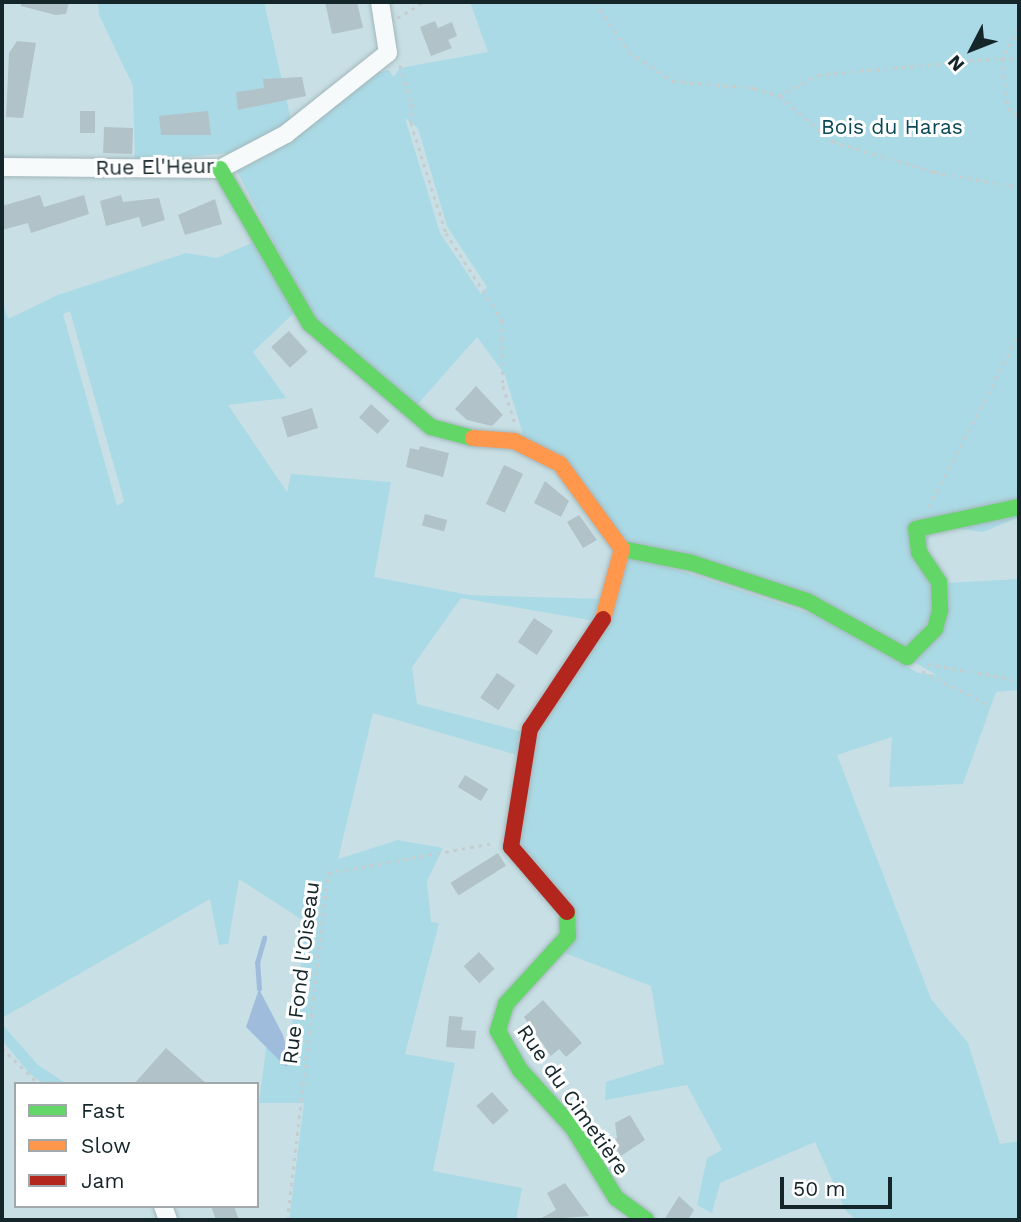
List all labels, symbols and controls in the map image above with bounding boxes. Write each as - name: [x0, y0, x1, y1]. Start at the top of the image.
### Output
- north arrow: [937, 14, 1007, 84]
- text: N: [943, 50, 969, 76]
- park label: Bois du Haras: [821, 114, 963, 140]
- street label: Rue El'Heur: [95, 153, 215, 181]
- street label: Rue Fond l'Oiseau: [277, 880, 325, 1066]
- street label: Rue du Cimetière: [512, 1020, 634, 1180]
- legend: [14, 1082, 259, 1208]
- text: Fast: [81, 1098, 125, 1123]
- text: Slow: [81, 1133, 131, 1158]
- scale bar: [783, 1162, 895, 1206]
- text: Jam: [81, 1168, 124, 1193]
- text: 50 m: [793, 1176, 845, 1201]

